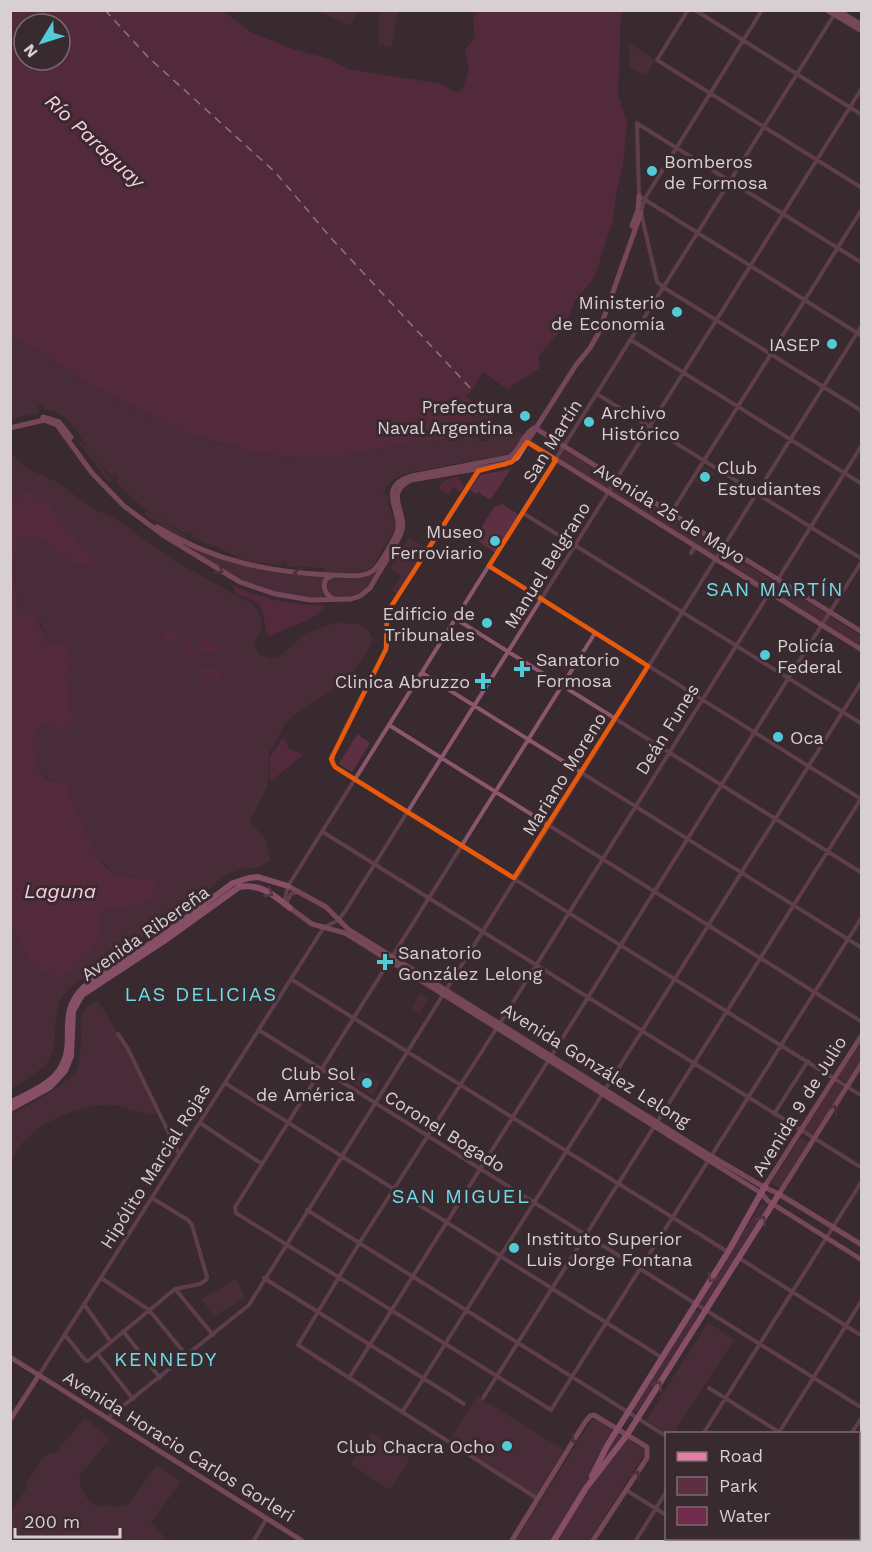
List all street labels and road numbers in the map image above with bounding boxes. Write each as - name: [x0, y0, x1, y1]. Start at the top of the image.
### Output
- street label: San Martín: [518, 395, 586, 487]
- street label: Avenida 25 de Mayo: [591, 458, 749, 568]
- street label: Manuel Belgrano: [500, 498, 594, 632]
- street label: Deán Funes: [631, 680, 703, 778]
- street label: Mariano Moreno: [518, 709, 610, 839]
- street label: Avenida Ribereña: [77, 881, 213, 985]
- street label: Avenida González Lelong: [498, 998, 695, 1132]
- street label: Avenida 9 de Julio: [747, 1032, 851, 1180]
- street label: Hipólito Marcial Rojas: [96, 1080, 214, 1252]
- street label: Coronel Bogado: [381, 1086, 509, 1176]
- street label: Avenida Horacio Carlos Gorleri: [60, 1366, 298, 1526]

